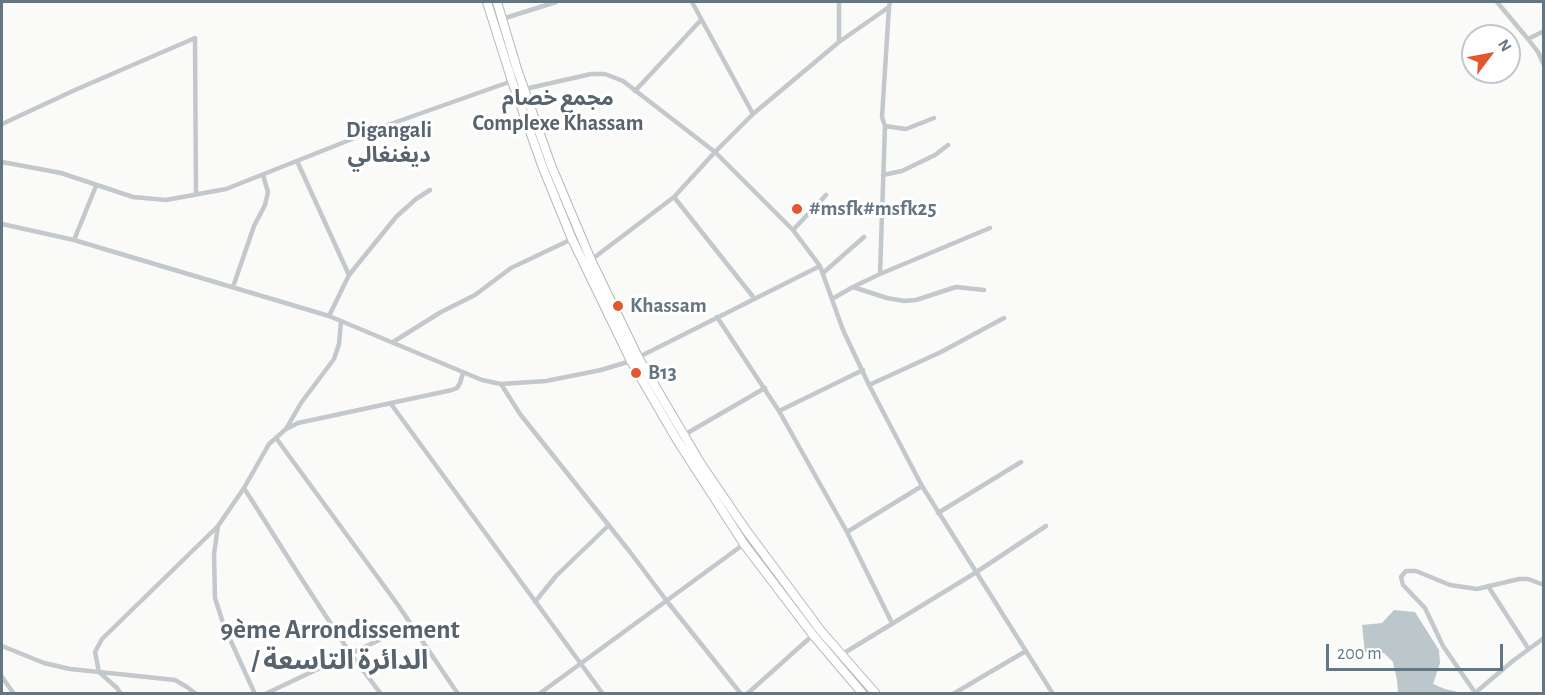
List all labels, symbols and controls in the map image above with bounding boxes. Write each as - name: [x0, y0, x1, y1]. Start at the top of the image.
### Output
- north arrow: [1461, 24, 1521, 84]
- text: N: [1495, 37, 1514, 54]
- district label: مجمع خصام Complexe Khassam: [473, 85, 643, 136]
- district label: Digangali ديغنغالي: [346, 117, 432, 168]
- place label: #msfk#msfk25: [809, 196, 936, 222]
- marker: #msfk#msfk25: [790, 202, 804, 216]
- place label: Khassam: [630, 293, 707, 319]
- marker: Khassam: [611, 299, 625, 313]
- place label: B13: [648, 360, 677, 386]
- marker: B13: [629, 366, 643, 380]
- district label: 9ème Arrondissement / الدائرة التاسعة: [220, 614, 460, 677]
- scale bar: [1329, 632, 1506, 670]
- text: 200 m: [1337, 645, 1382, 663]

